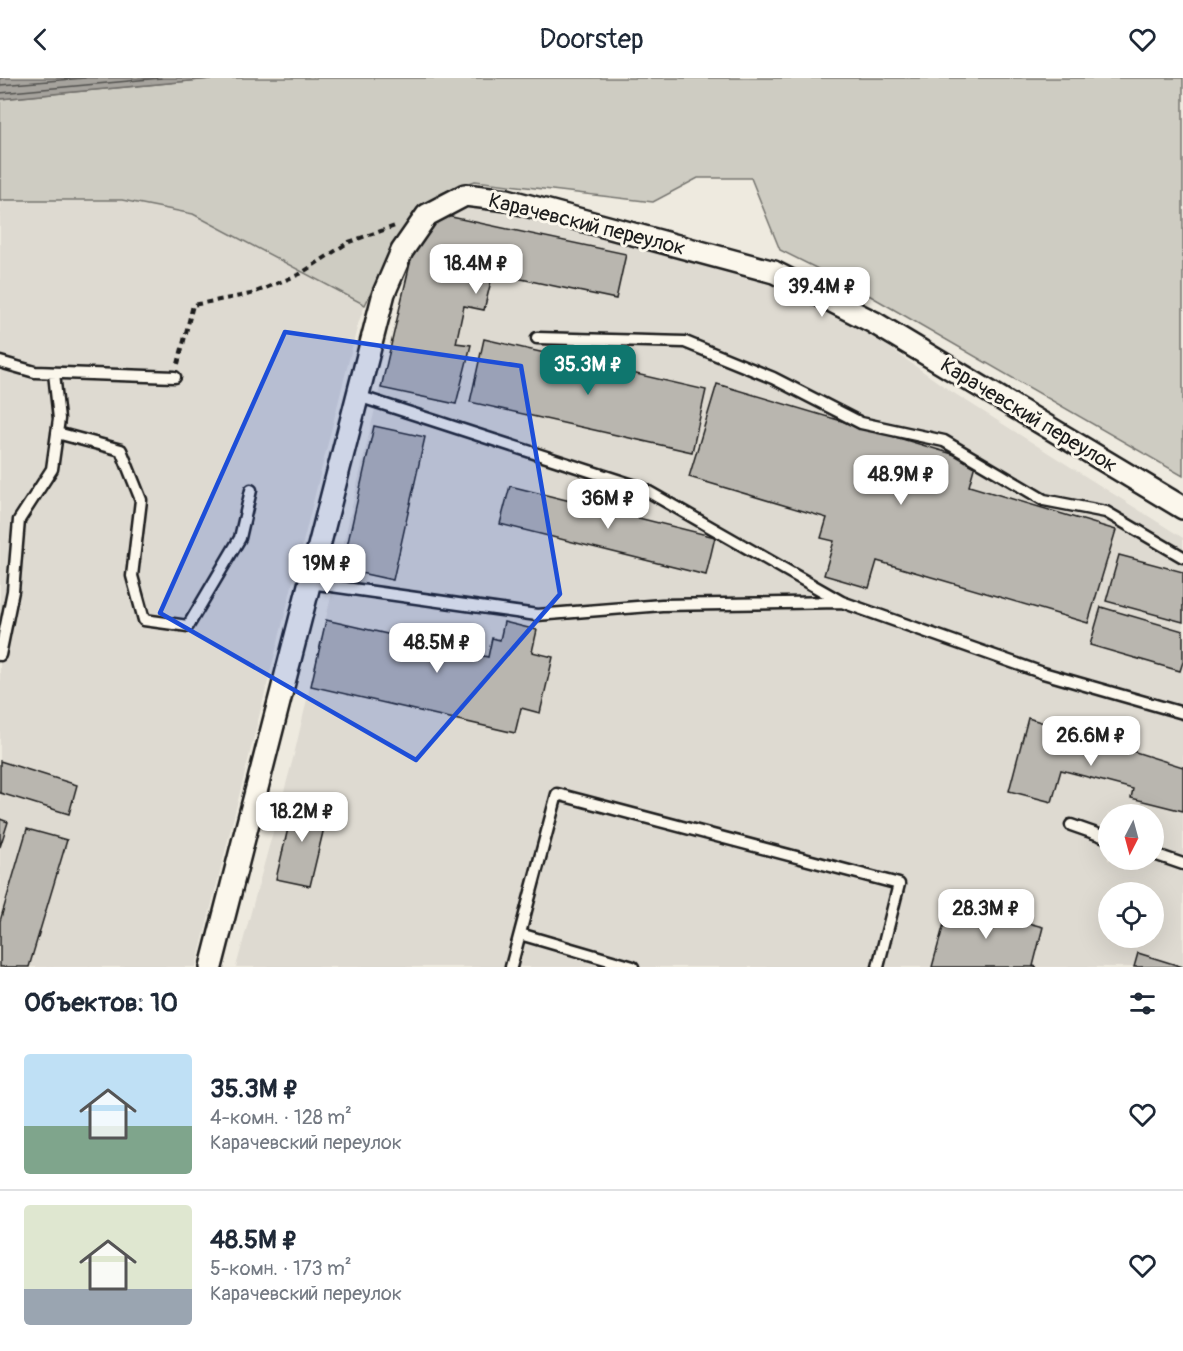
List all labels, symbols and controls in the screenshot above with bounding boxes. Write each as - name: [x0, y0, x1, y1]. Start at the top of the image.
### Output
- icon: back: [24, 23, 57, 56]
- text: Doorstep: [539, 23, 644, 56]
- icon: heart: [1126, 23, 1159, 56]
- street label: Карачевский переулок: [486, 187, 688, 262]
- pin: 18.4M ₽: [421, 244, 531, 295]
- text: 18.4M ₽: [444, 251, 508, 276]
- pin: 39.4M ₽: [767, 267, 877, 318]
- text: 39.4M ₽: [788, 274, 856, 299]
- pin: 35.3M ₽: [533, 345, 643, 396]
- text: 35.3M ₽: [554, 352, 622, 377]
- street label: Карачевский переулок: [935, 352, 1122, 479]
- pin: 48.9M ₽: [846, 455, 956, 506]
- text: 48.9M ₽: [867, 462, 935, 487]
- pin: 36M ₽: [566, 479, 650, 530]
- text: 36M ₽: [581, 486, 635, 511]
- pin: 19M ₽: [285, 544, 369, 595]
- text: 19M ₽: [303, 551, 351, 576]
- pin: 48.5M ₽: [382, 623, 492, 674]
- text: 48.5M ₽: [403, 630, 471, 655]
- pin: 26.6M ₽: [1036, 716, 1146, 767]
- text: 26.6M ₽: [1056, 723, 1126, 748]
- pin: 18.2M ₽: [247, 792, 357, 843]
- text: 18.2M ₽: [270, 799, 334, 824]
- north arrow: [1098, 804, 1164, 870]
- map controls: [1098, 804, 1164, 948]
- button: locate: [1098, 882, 1164, 948]
- pin: 28.3M ₽: [931, 889, 1041, 940]
- text: 28.3M ₽: [952, 896, 1020, 921]
- text: Объектов: 10: [24, 987, 178, 1019]
- icon: filters: [1126, 987, 1159, 1020]
- text: 35.3M ₽: [210, 1073, 299, 1105]
- icon: home: [72, 1078, 144, 1150]
- icon: heart: [1126, 1098, 1159, 1131]
- text: 4-комн. · 128 m²: [210, 1105, 352, 1130]
- text: Карачевский переулок: [210, 1130, 402, 1155]
- text: 48.5M ₽: [210, 1224, 298, 1256]
- icon: home: [72, 1229, 144, 1301]
- icon: heart: [1126, 1249, 1159, 1282]
- text: 5-комн. · 173 m²: [210, 1256, 352, 1281]
- text: Карачевский переулок: [210, 1281, 402, 1306]

